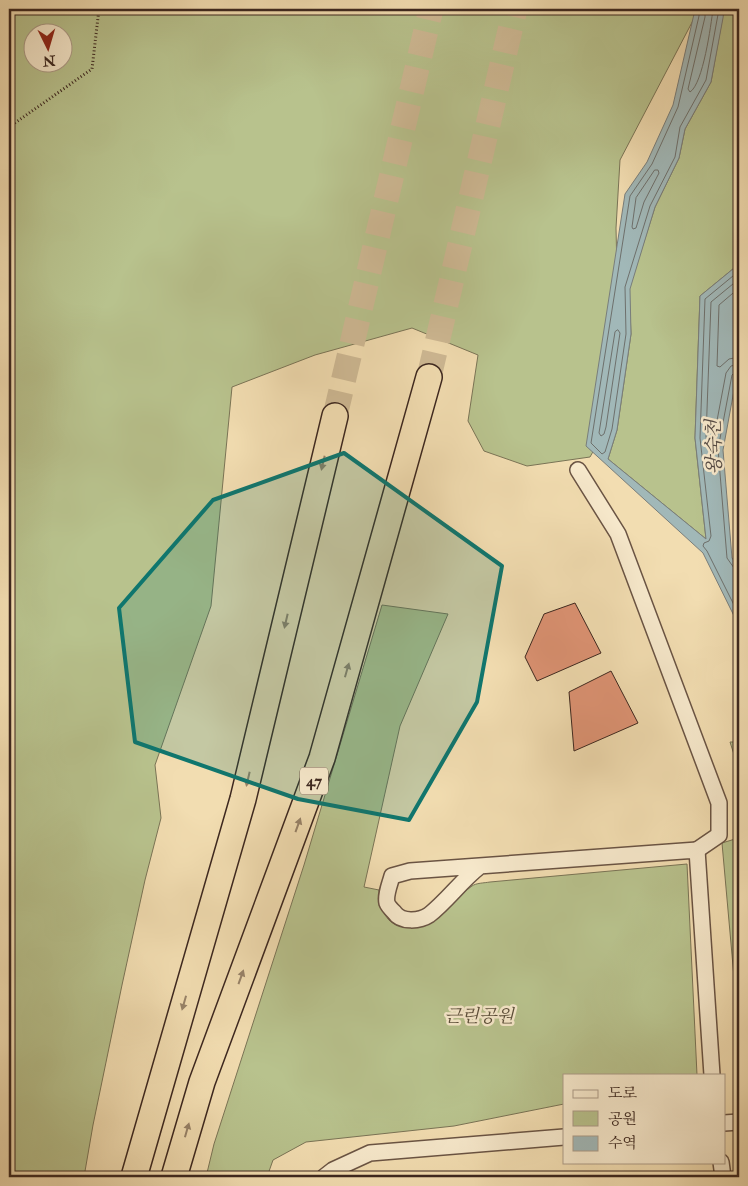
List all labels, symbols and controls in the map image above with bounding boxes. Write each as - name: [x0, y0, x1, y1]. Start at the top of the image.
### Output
- north arrow: [22, 22, 72, 72]
- text: N: [42, 51, 57, 70]
- water label: 왕숙천: [701, 418, 726, 475]
- one-way arrow: [319, 456, 327, 471]
- one-way arrow: [282, 614, 290, 629]
- one-way arrow: [343, 663, 351, 678]
- road number: 47: [300, 768, 328, 794]
- one-way arrow: [244, 772, 252, 787]
- one-way arrow: [294, 817, 302, 832]
- one-way arrow: [237, 969, 245, 984]
- one-way arrow: [180, 995, 188, 1010]
- park label: 근린공원: [444, 1005, 515, 1028]
- legend: [563, 1074, 726, 1164]
- text: 도로: [608, 1084, 637, 1103]
- text: 공원: [608, 1110, 637, 1129]
- one-way arrow: [184, 1123, 192, 1138]
- text: 수역: [608, 1134, 637, 1153]

